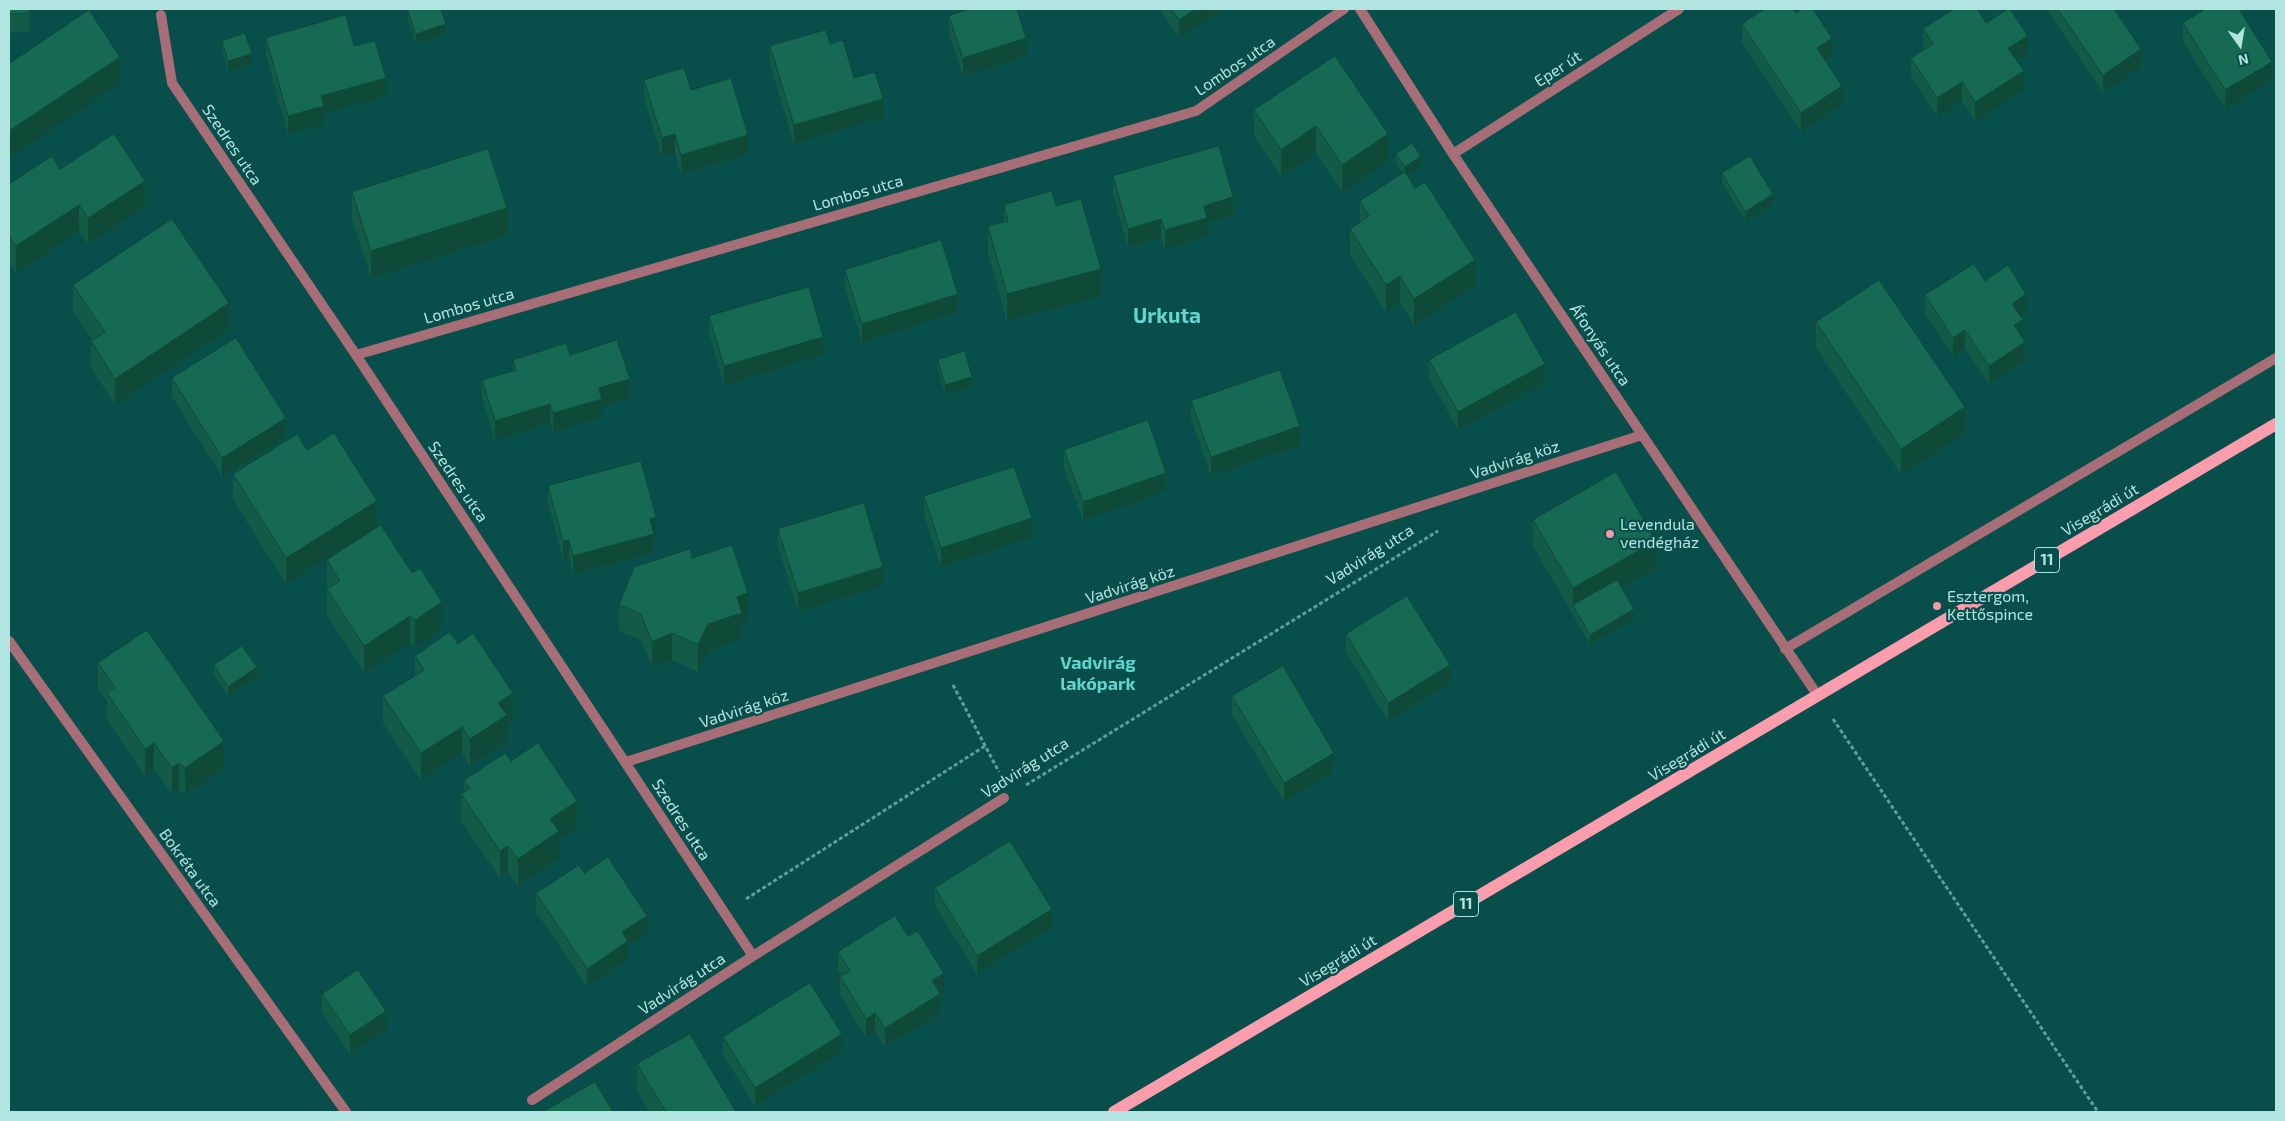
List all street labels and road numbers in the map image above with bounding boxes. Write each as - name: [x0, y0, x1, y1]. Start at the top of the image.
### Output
- street label: Lombos utca: [1191, 32, 1279, 100]
- street label: Eper út: [1531, 47, 1585, 91]
- street label: Szedres utca: [198, 101, 266, 189]
- street label: Lombos utca: [811, 171, 905, 215]
- street label: Lombos utca: [422, 284, 516, 328]
- street label: Áfonyás utca: [1566, 300, 1634, 390]
- street label: Vadvirág köz: [1468, 437, 1562, 483]
- street label: Szedres utca: [424, 438, 492, 526]
- street label: Visegrádi út: [2058, 480, 2142, 540]
- street label: Vadvirág utca: [1323, 521, 1417, 589]
- road number: 11: [2034, 548, 2060, 572]
- street label: Vadvirág köz: [1083, 562, 1177, 608]
- street label: Vadvirág köz: [697, 686, 791, 732]
- street label: Visegrádi út: [1645, 725, 1729, 785]
- street label: Vadvirág utca: [978, 734, 1072, 802]
- street label: Szedres utca: [648, 776, 714, 864]
- street label: Bokréta utca: [155, 825, 225, 911]
- road number: 11: [1454, 892, 1478, 916]
- street label: Visegrádi út: [1296, 931, 1380, 991]
- street label: Vadvirág utca: [635, 949, 729, 1019]

